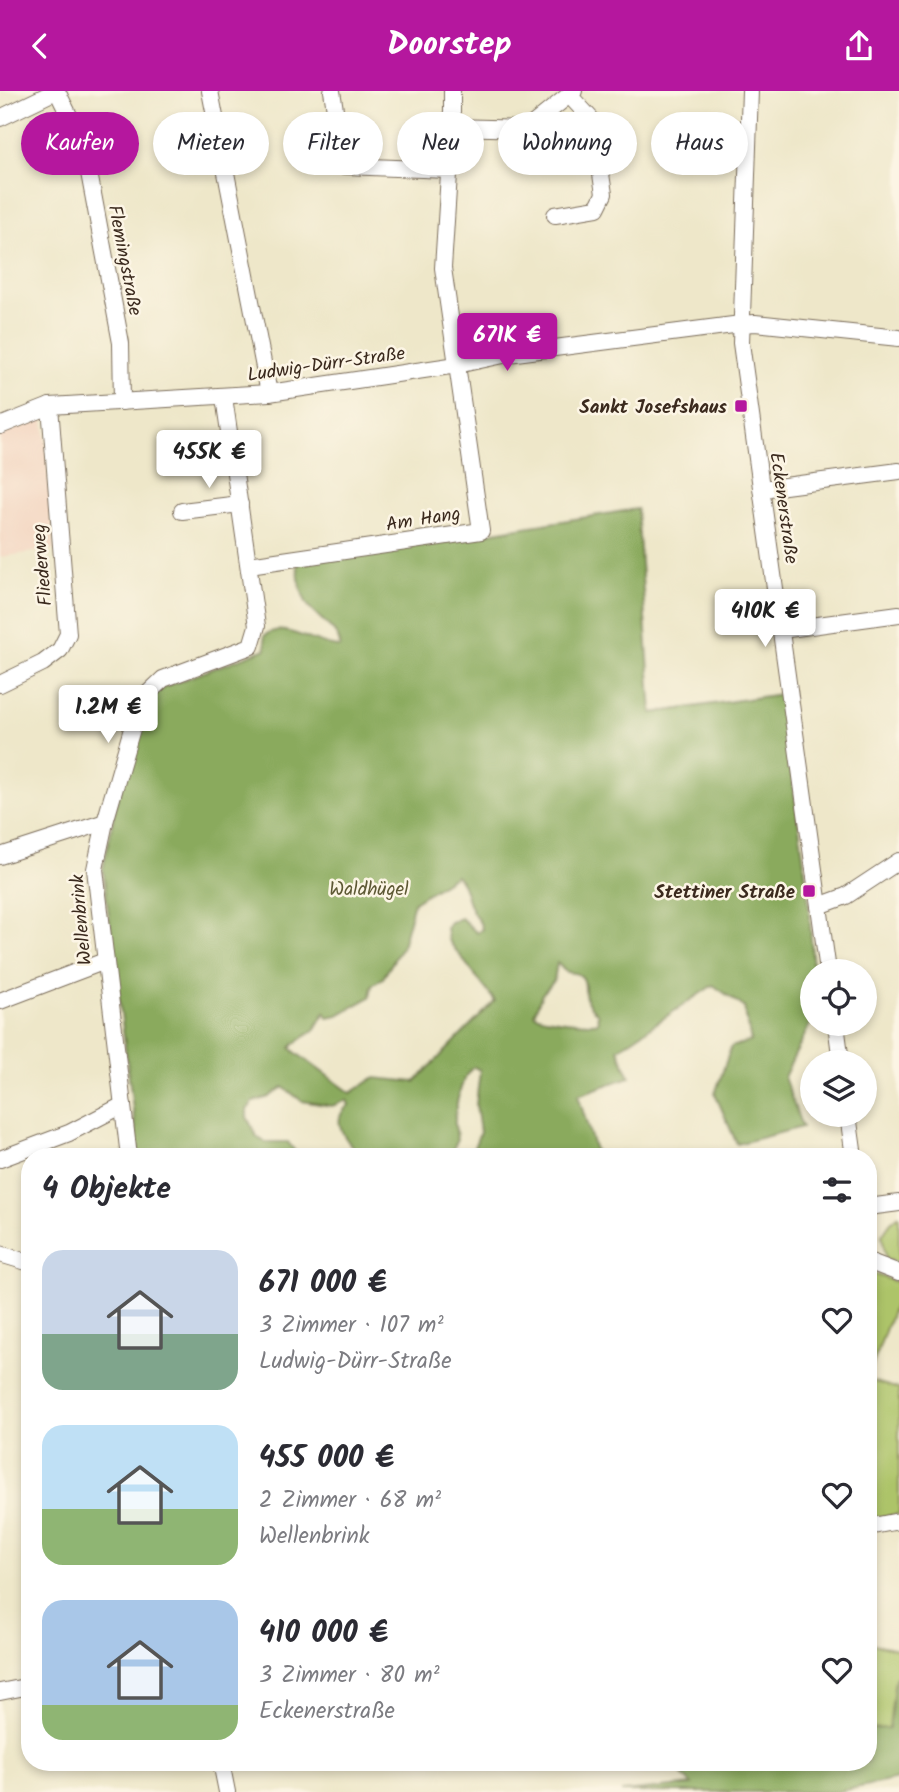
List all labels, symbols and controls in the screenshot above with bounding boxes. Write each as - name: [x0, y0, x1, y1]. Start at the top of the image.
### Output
- text: Doorstep: [387, 20, 512, 71]
- icon: back: [21, 27, 59, 65]
- icon: share: [840, 27, 878, 65]
- chip: Kaufen: [21, 112, 139, 175]
- chip: Mieten: [153, 112, 269, 175]
- chip: Filter: [283, 112, 383, 175]
- chip: Neu: [397, 112, 484, 175]
- chip: Wohnung: [498, 112, 637, 175]
- chip: Haus: [651, 112, 748, 175]
- street label: Flemingstraße: [99, 202, 150, 319]
- pin: 671K €: [450, 313, 564, 373]
- text: 671K €: [473, 318, 541, 354]
- street label: Ludwig-Dürr-Straße: [245, 339, 408, 391]
- place label: Sankt Josefshaus: [579, 393, 727, 423]
- marker: Sankt Josefshaus: [733, 398, 749, 414]
- pin: 455K €: [152, 431, 266, 490]
- text: 455K €: [172, 435, 246, 471]
- street label: Eckenerstraße: [760, 451, 806, 566]
- street label: Am Hang: [384, 499, 463, 541]
- street label: Fliederweg: [24, 522, 62, 607]
- pin: 410K €: [708, 589, 822, 649]
- text: 410K €: [731, 594, 799, 630]
- pin: 1.2M €: [51, 685, 165, 745]
- text: 1.2M €: [75, 690, 141, 726]
- street label: Wellenbrink: [63, 873, 101, 967]
- park label: Waldhügel: [329, 875, 409, 905]
- place label: Stettiner Straße: [654, 878, 795, 908]
- marker: Stettiner Straße: [801, 883, 817, 899]
- map controls: [800, 959, 877, 1127]
- button: locate: [800, 959, 877, 1036]
- button: layers: [800, 1050, 877, 1127]
- text: 4 Objekte: [42, 1166, 171, 1214]
- icon: filters: [818, 1171, 856, 1209]
- text: 671 000 €: [259, 1260, 387, 1308]
- icon: home: [98, 1278, 182, 1362]
- icon: heart: [818, 1301, 856, 1339]
- text: 3 Zimmer · 107 m²: [259, 1308, 444, 1344]
- text: Ludwig-Dürr-Straße: [259, 1344, 452, 1380]
- text: 455 000 €: [259, 1435, 394, 1483]
- icon: home: [98, 1453, 182, 1537]
- icon: heart: [818, 1476, 856, 1514]
- text: 2 Zimmer · 68 m²: [259, 1483, 441, 1519]
- text: Wellenbrink: [259, 1519, 369, 1555]
- text: 410 000 €: [259, 1610, 388, 1658]
- icon: home: [98, 1628, 182, 1712]
- icon: heart: [818, 1651, 856, 1689]
- text: 3 Zimmer · 80 m²: [259, 1658, 440, 1694]
- text: Eckenerstraße: [259, 1694, 395, 1730]

